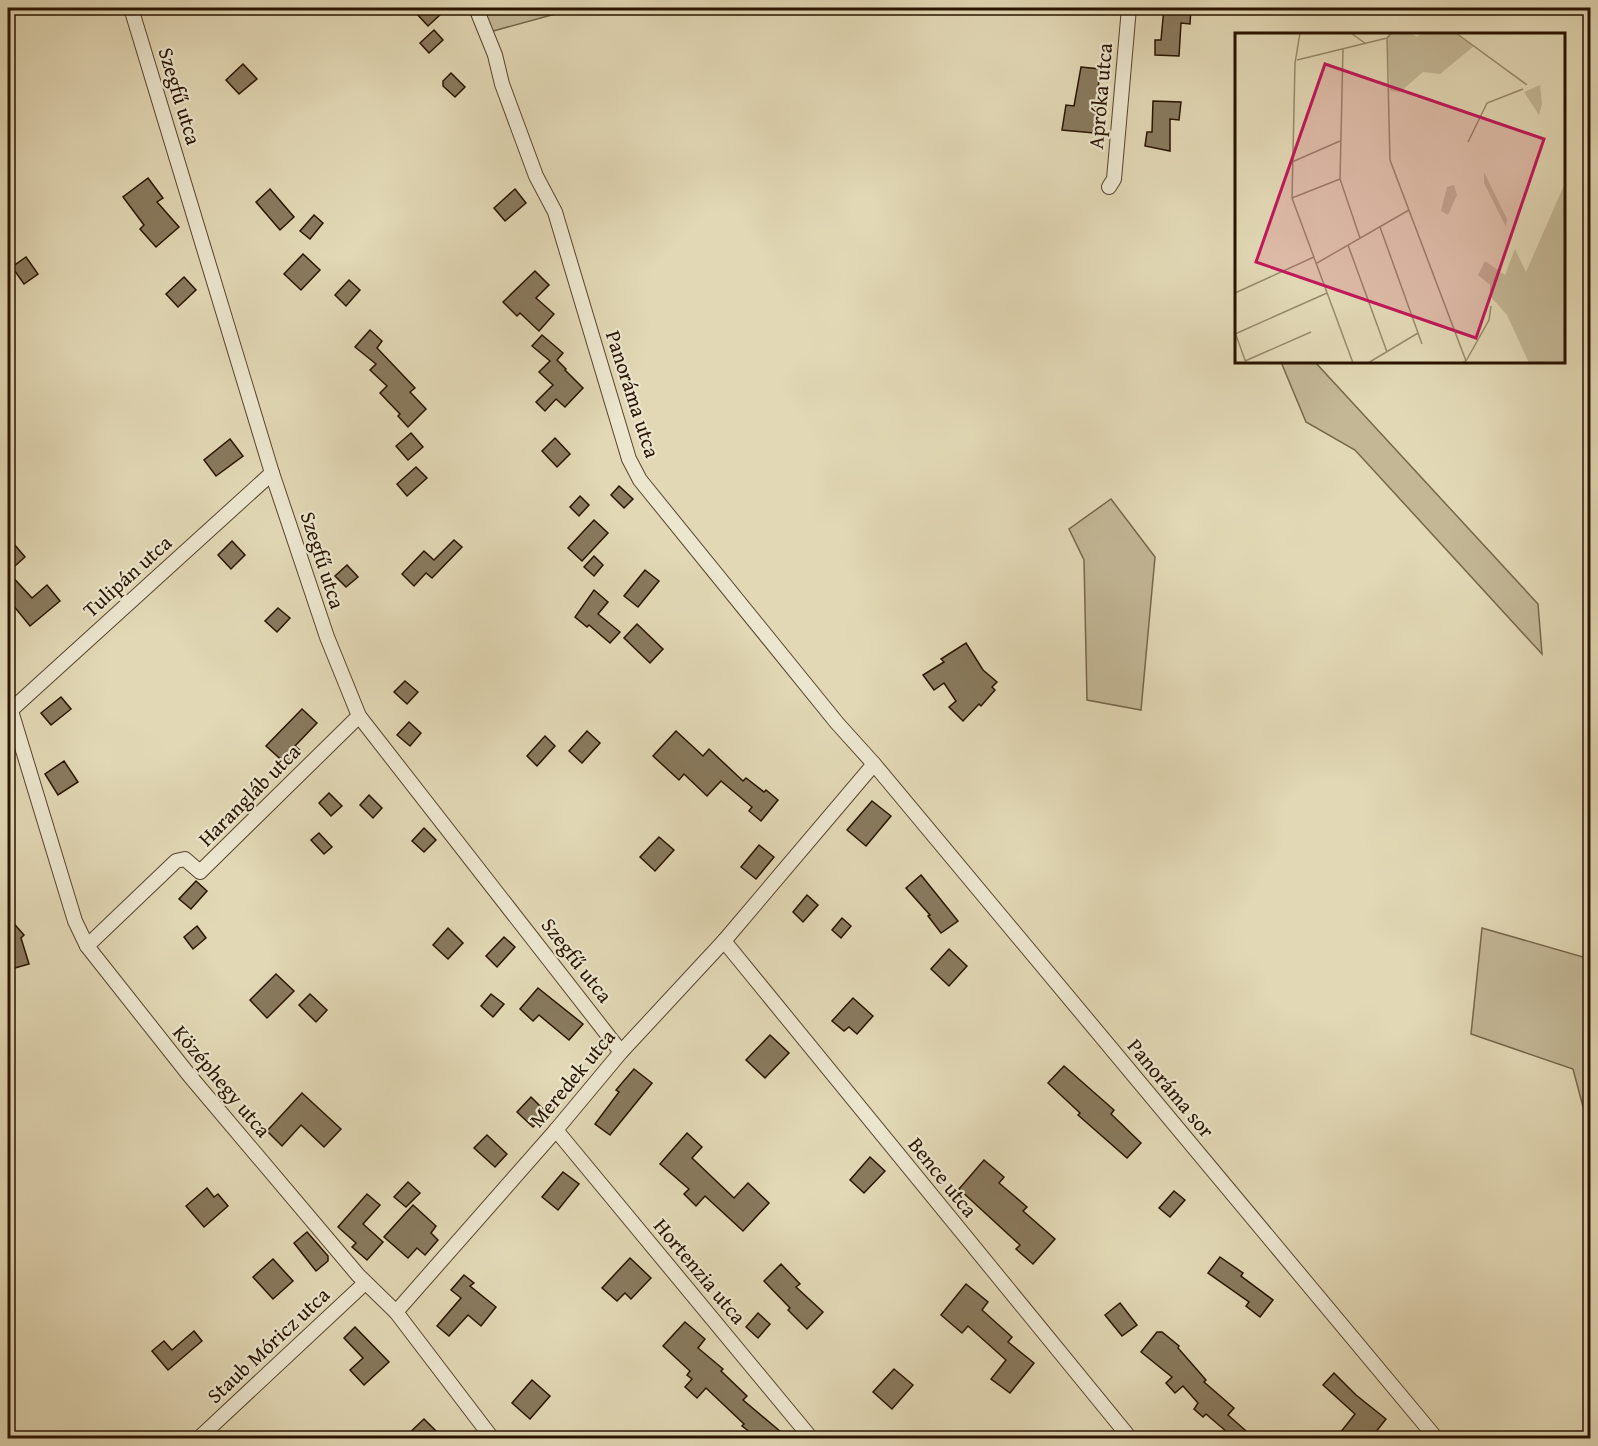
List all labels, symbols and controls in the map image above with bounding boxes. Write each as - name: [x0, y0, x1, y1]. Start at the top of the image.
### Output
- inset map: [1235, 33, 1565, 363]
- street label: Apróka utca: [1080, 41, 1120, 150]
- street label: Szegfű utca: [150, 43, 210, 149]
- street label: Panoráma utca: [598, 326, 668, 462]
- street label: Szegfű utca: [293, 507, 353, 613]
- street label: Tulipán utca: [76, 527, 179, 625]
- street label: Harangláb utca: [191, 737, 307, 853]
- street label: Szegfű utca: [534, 911, 620, 1009]
- street label: Középhegy utca: [166, 1018, 278, 1144]
- street label: Meredek utca: [522, 1022, 622, 1134]
- street label: Panoráma sor: [1120, 1031, 1222, 1145]
- street label: Bence utca: [901, 1130, 985, 1224]
- street label: Hortenzia utca: [646, 1211, 754, 1331]
- street label: Staub Móricz utca: [200, 1280, 336, 1410]

